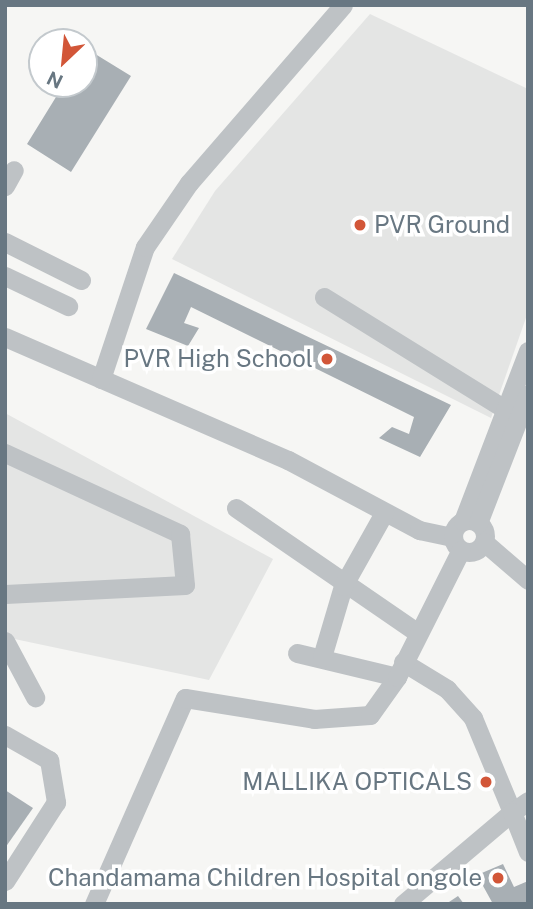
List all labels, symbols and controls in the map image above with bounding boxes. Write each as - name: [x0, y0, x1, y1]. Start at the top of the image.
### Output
- north arrow: [28, 28, 98, 98]
- text: N: [43, 67, 66, 93]
- place label: PVR Ground: [374, 211, 510, 239]
- marker: PVR Ground: [352, 217, 368, 233]
- place label: PVR High School: [123, 345, 313, 373]
- marker: PVR High School: [319, 351, 335, 367]
- place label: MALLIKA OPTICALS: [242, 768, 472, 796]
- marker: MALLIKA OPTICALS: [478, 774, 494, 790]
- place label: Chandamama Children Hospital ongole: [48, 864, 482, 892]
- marker: Chandamama Children Hospital ongole: [488, 868, 508, 888]

